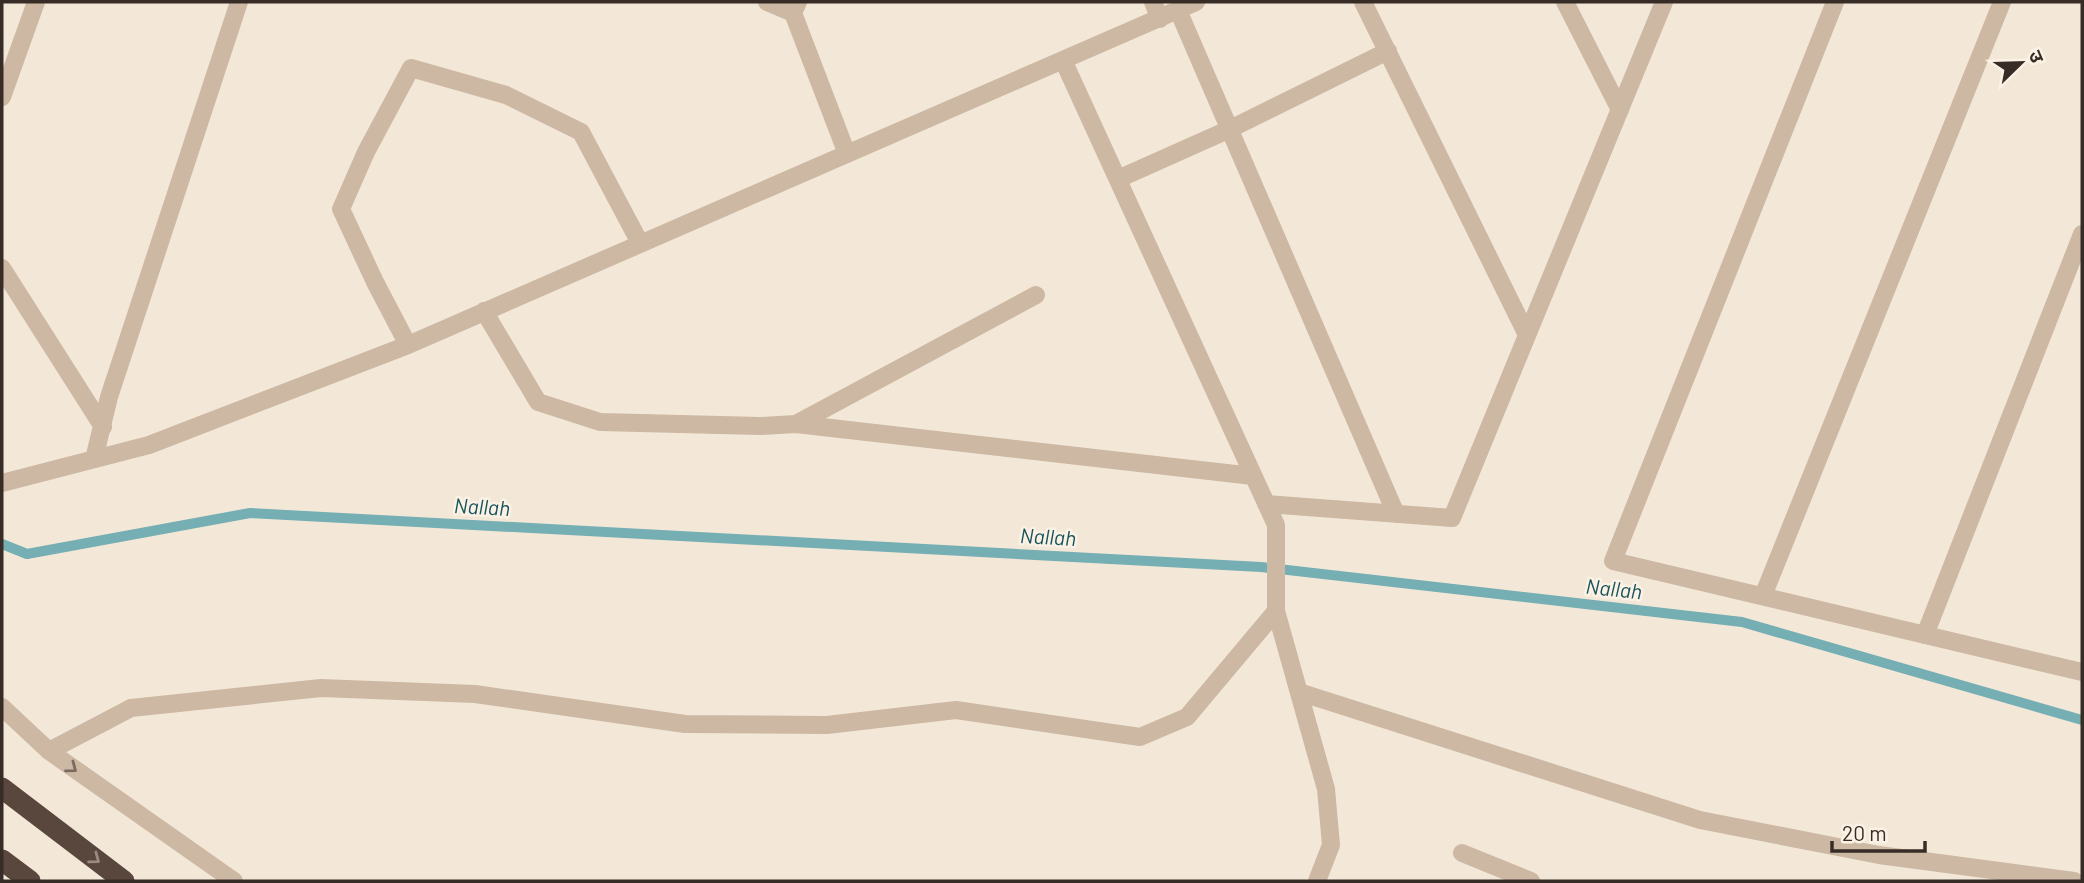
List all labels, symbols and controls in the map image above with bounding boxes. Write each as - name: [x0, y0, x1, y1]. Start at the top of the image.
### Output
- north arrow: [1986, 28, 2056, 98]
- text: उ: [2024, 47, 2050, 67]
- water label: Nallah: [453, 492, 511, 520]
- water label: Nallah: [1019, 522, 1077, 550]
- water label: Nallah: [1585, 573, 1643, 603]
- one-way arrow: [64, 759, 76, 772]
- scale bar: [1832, 810, 1925, 854]
- text: 20 m: [1842, 820, 1887, 845]
- one-way arrow: [87, 851, 100, 864]

